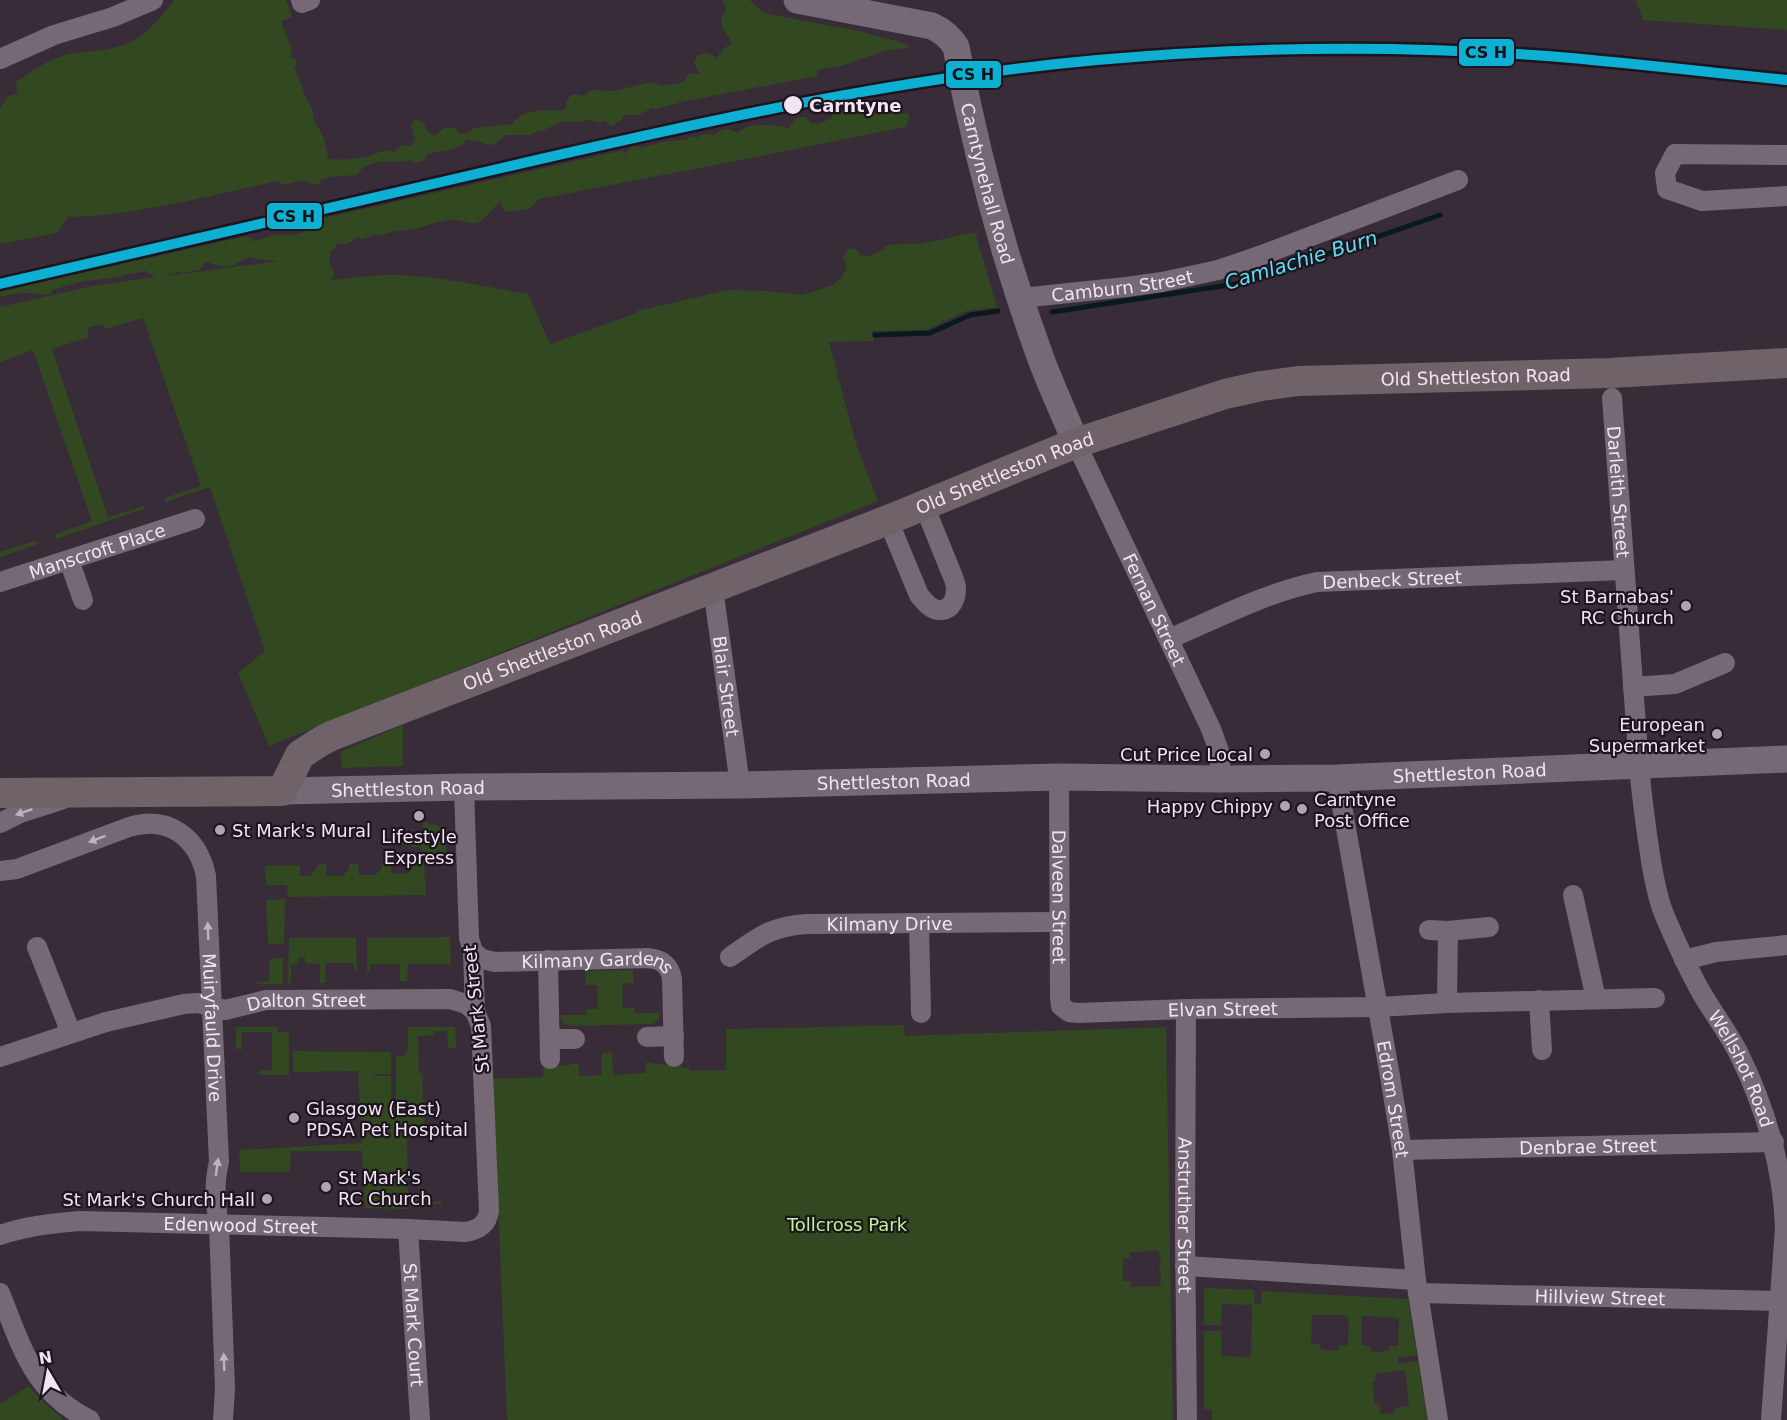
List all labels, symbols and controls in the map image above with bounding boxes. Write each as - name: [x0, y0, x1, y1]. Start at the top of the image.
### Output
- line badge: CS H: [1458, 38, 1515, 67]
- text: CS H: [1465, 43, 1507, 62]
- line badge: CS H: [945, 60, 1002, 89]
- text: CS H: [952, 65, 994, 84]
- marker: Carntyne: [782, 94, 804, 116]
- place label: Carntyne: [809, 95, 901, 116]
- street label: Carntynehall Road: [957, 101, 1019, 267]
- line badge: CS H: [266, 202, 323, 230]
- text: CS H: [273, 207, 315, 226]
- water label: Camlachie Burn: [1222, 225, 1380, 295]
- street label: Camburn Street: [1050, 265, 1195, 305]
- street label: Old Shettleston Road: [1380, 364, 1571, 389]
- street label: Darleith Street: [1604, 425, 1634, 559]
- street label: Old Shettleston Road: [912, 427, 1096, 518]
- street label: Manscroft Place: [26, 519, 168, 582]
- street label: Fernan Street: [1119, 550, 1190, 669]
- street label: Denbeck Street: [1322, 566, 1462, 592]
- place label: St Barnabas' RC Church: [1560, 586, 1674, 628]
- marker: St Barnabas' RC Church: [1679, 599, 1693, 613]
- street label: Old Shettleston Road: [460, 606, 645, 694]
- street label: Blair Street: [709, 634, 744, 738]
- place label: European Supermarket: [1589, 714, 1705, 756]
- marker: European Supermarket: [1710, 727, 1724, 741]
- place label: Cut Price Local: [1120, 744, 1253, 765]
- marker: Cut Price Local: [1258, 747, 1272, 761]
- street label: Shettleston Road: [1392, 759, 1547, 786]
- street label: Shettleston Road: [817, 769, 971, 794]
- street label: Shettleston Road: [331, 776, 485, 800]
- place label: Carntyne Post Office: [1314, 789, 1410, 831]
- place label: Happy Chippy: [1147, 796, 1273, 817]
- marker: Happy Chippy: [1278, 799, 1292, 813]
- marker: Carntyne Post Office: [1295, 802, 1309, 816]
- one-way arrow: [15, 807, 33, 817]
- marker: Lifestyle Express: [412, 809, 426, 823]
- place label: St Mark's Mural: [232, 820, 371, 841]
- marker: St Mark's Mural: [213, 823, 227, 837]
- place label: Lifestyle Express: [381, 826, 457, 868]
- street label: Dalveen Street: [1049, 830, 1070, 964]
- one-way arrow: [88, 835, 106, 844]
- street label: Kilmany Drive: [826, 912, 953, 934]
- one-way arrow: [204, 921, 213, 940]
- street label: St Mark Street: [459, 944, 493, 1074]
- street label: Kilmany Gardens: [521, 947, 679, 977]
- street label: Muiryfauld Drive: [199, 953, 227, 1102]
- street label: Dalton Street: [244, 989, 366, 1015]
- street label: Elvan Street: [1167, 998, 1278, 1020]
- street label: Wellshot Road: [1705, 1006, 1778, 1130]
- street label: Edrom Street: [1373, 1039, 1413, 1159]
- place label: Glasgow (East) PDSA Pet Hospital: [306, 1098, 468, 1140]
- marker: Glasgow (East) PDSA Pet Hospital: [287, 1111, 301, 1125]
- street label: Denbrae Street: [1519, 1134, 1657, 1158]
- street label: Anstruther Street: [1174, 1137, 1196, 1293]
- one-way arrow: [213, 1158, 222, 1177]
- place label: St Mark's RC Church: [338, 1167, 432, 1209]
- marker: St Mark's RC Church: [319, 1180, 333, 1194]
- place label: St Mark's Church Hall: [62, 1189, 255, 1210]
- marker: St Mark's Church Hall: [260, 1192, 274, 1206]
- street label: Edenwood Street: [163, 1213, 318, 1237]
- park label: Tollcross Park: [786, 1214, 908, 1235]
- street label: St Mark Court: [400, 1262, 428, 1387]
- street label: Hillview Street: [1534, 1285, 1665, 1309]
- north arrow: [18, 1342, 78, 1402]
- text: N: [37, 1347, 54, 1368]
- one-way arrow: [220, 1352, 229, 1371]

